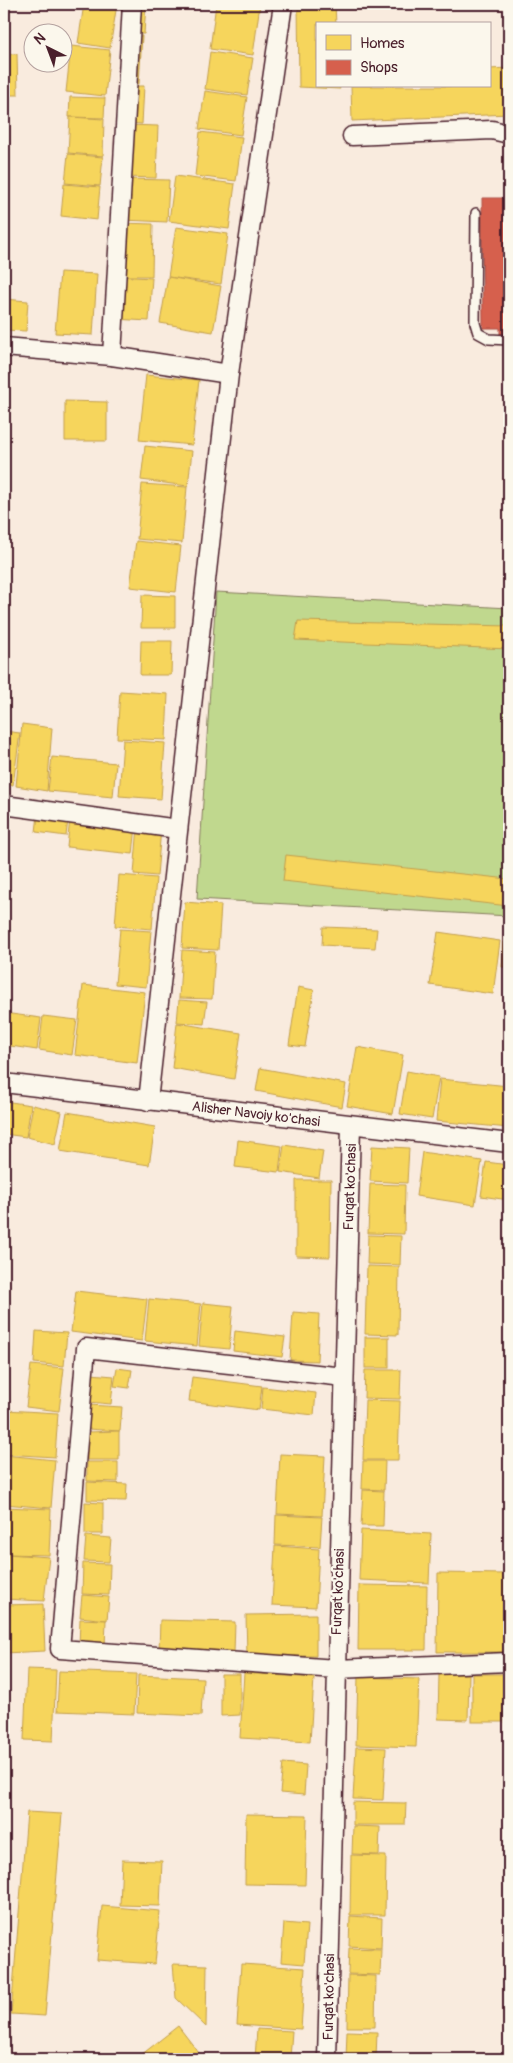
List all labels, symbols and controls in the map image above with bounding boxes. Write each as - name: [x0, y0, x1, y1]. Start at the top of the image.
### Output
- north arrow: [22, 22, 72, 72]
- legend: [316, 22, 490, 88]
- text: N: [30, 29, 49, 48]
- text: Homes: [360, 34, 405, 53]
- text: Shops: [360, 58, 398, 77]
- street label: Alisher Navoiy ko'chasi: [191, 1098, 322, 1130]
- street label: Furqat ko'chasi: [340, 1143, 360, 1231]
- street label: Furqat ko'chasi: [328, 1548, 348, 1636]
- street label: Furqat ko'chasi: [320, 1953, 338, 2041]

